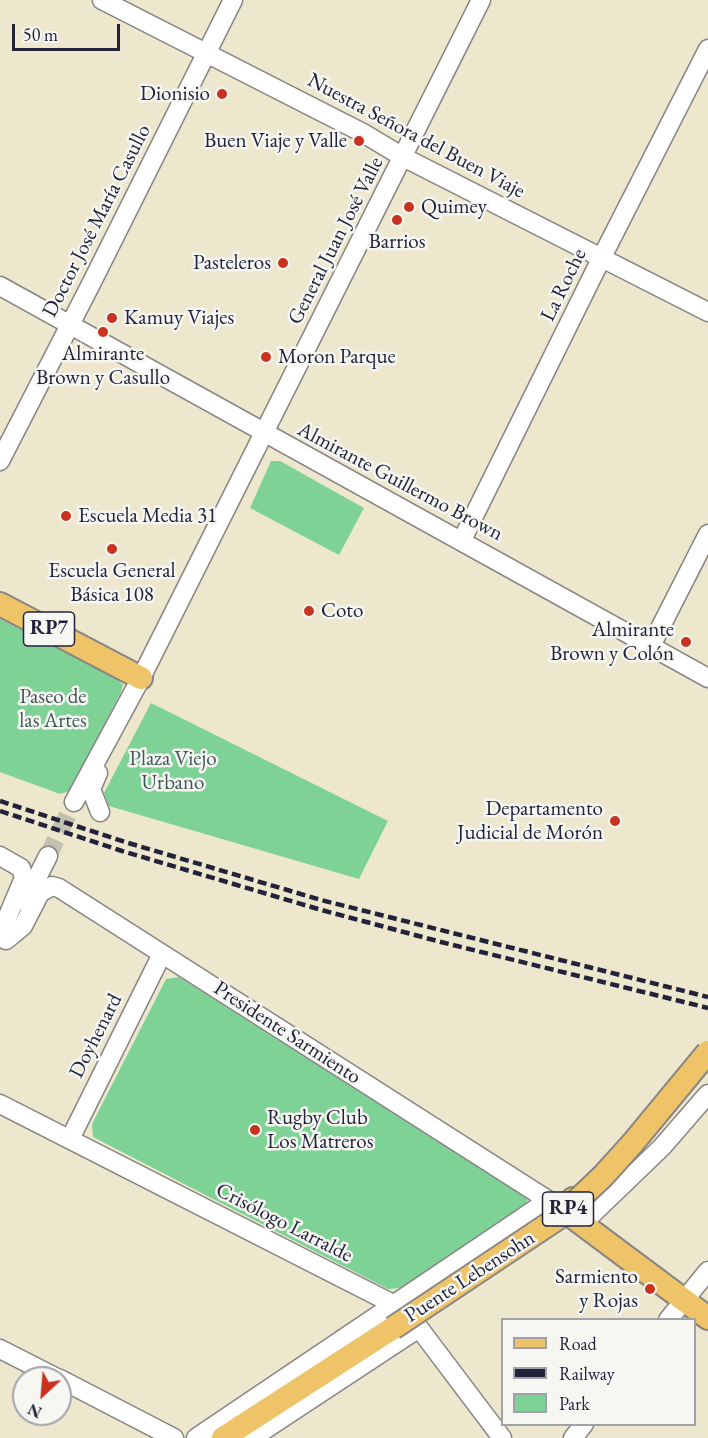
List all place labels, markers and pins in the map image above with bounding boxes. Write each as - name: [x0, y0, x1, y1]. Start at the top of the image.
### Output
- place label: Dionisio: [140, 81, 210, 107]
- marker: Dionisio: [215, 87, 229, 101]
- place label: Buen Viaje y Valle: [204, 128, 347, 154]
- marker: Buen Viaje y Valle: [352, 134, 366, 148]
- place label: Quimey: [421, 194, 487, 220]
- marker: Quimey: [402, 200, 416, 214]
- marker: Barrios: [390, 213, 404, 227]
- place label: Barrios: [368, 229, 426, 255]
- place label: Pasteleros: [193, 250, 271, 276]
- marker: Pasteleros: [276, 256, 290, 270]
- place label: Kamuy Viajes: [124, 305, 234, 331]
- marker: Kamuy Viajes: [105, 311, 119, 325]
- marker: Almirante Brown y Casullo: [96, 325, 110, 339]
- place label: Almirante Brown y Casullo: [36, 341, 170, 391]
- place label: Moron Parque: [278, 344, 396, 370]
- marker: Moron Parque: [259, 350, 273, 364]
- place label: Escuela Media 31: [78, 503, 217, 529]
- marker: Escuela Media 31: [59, 509, 73, 523]
- marker: Escuela General Básica 108: [105, 542, 119, 556]
- place label: Escuela General Básica 108: [48, 558, 176, 608]
- place label: Coto: [321, 598, 363, 624]
- marker: Coto: [302, 604, 316, 618]
- place label: Almirante Brown y Colón: [550, 617, 674, 667]
- marker: Almirante Brown y Colón: [679, 635, 693, 649]
- place label: Departamento Judicial de Morón: [457, 796, 603, 846]
- marker: Departamento Judicial de Morón: [608, 814, 622, 828]
- place label: Rugby Club Los Matreros: [267, 1105, 374, 1155]
- marker: Rugby Club Los Matreros: [248, 1123, 262, 1137]
- place label: Sarmiento y Rojas: [555, 1264, 638, 1314]
- marker: Sarmiento y Rojas: [643, 1282, 657, 1296]

